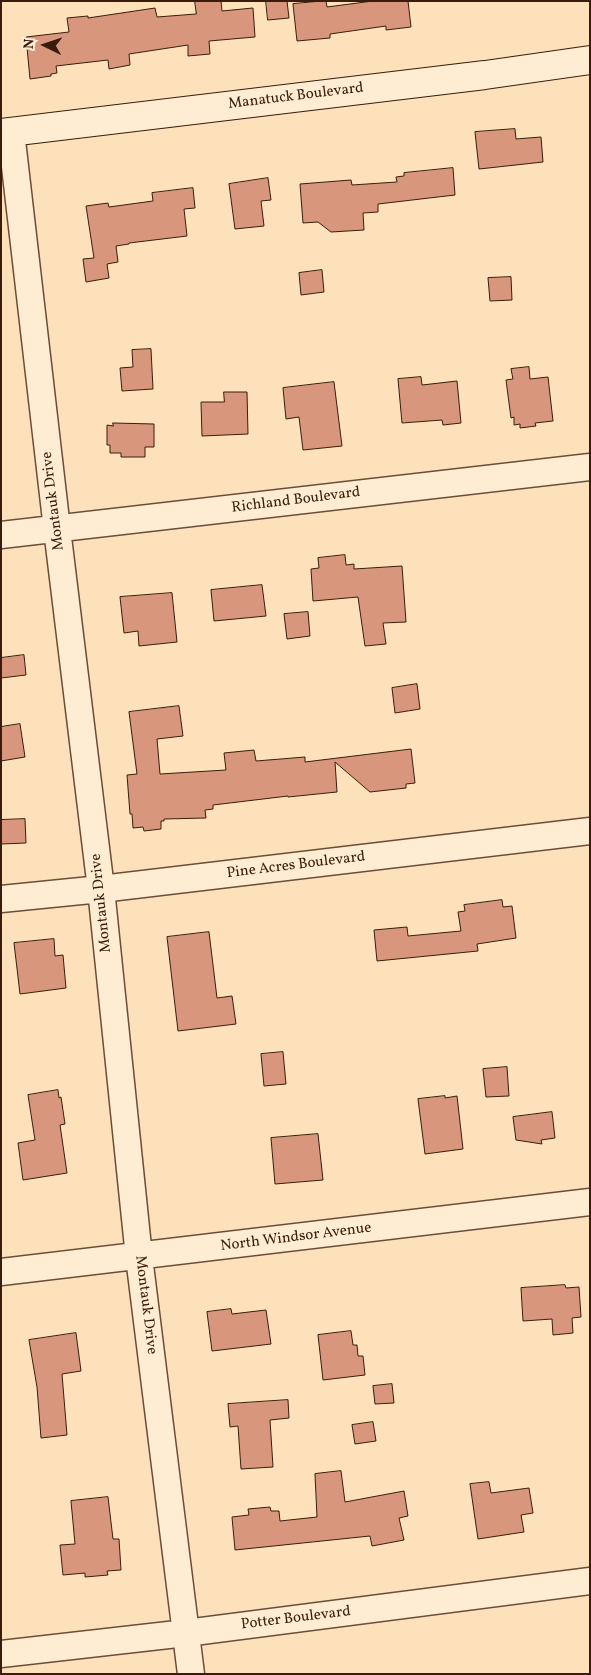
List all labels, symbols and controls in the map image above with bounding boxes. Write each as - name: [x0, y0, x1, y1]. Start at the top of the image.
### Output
- north arrow: [20, 20, 70, 70]
- text: N: [20, 38, 39, 50]
- street label: Manatuck Boulevard: [227, 80, 365, 114]
- street label: Montauk Drive: [39, 450, 69, 552]
- street label: Richland Boulevard: [230, 484, 362, 518]
- street label: Pine Acres Boulevard: [226, 849, 366, 883]
- street label: Montauk Drive: [88, 853, 116, 953]
- street label: North Windsor Avenue: [220, 1220, 372, 1256]
- street label: Montauk Drive: [130, 1254, 160, 1356]
- street label: Potter Boulevard: [240, 1603, 352, 1635]

